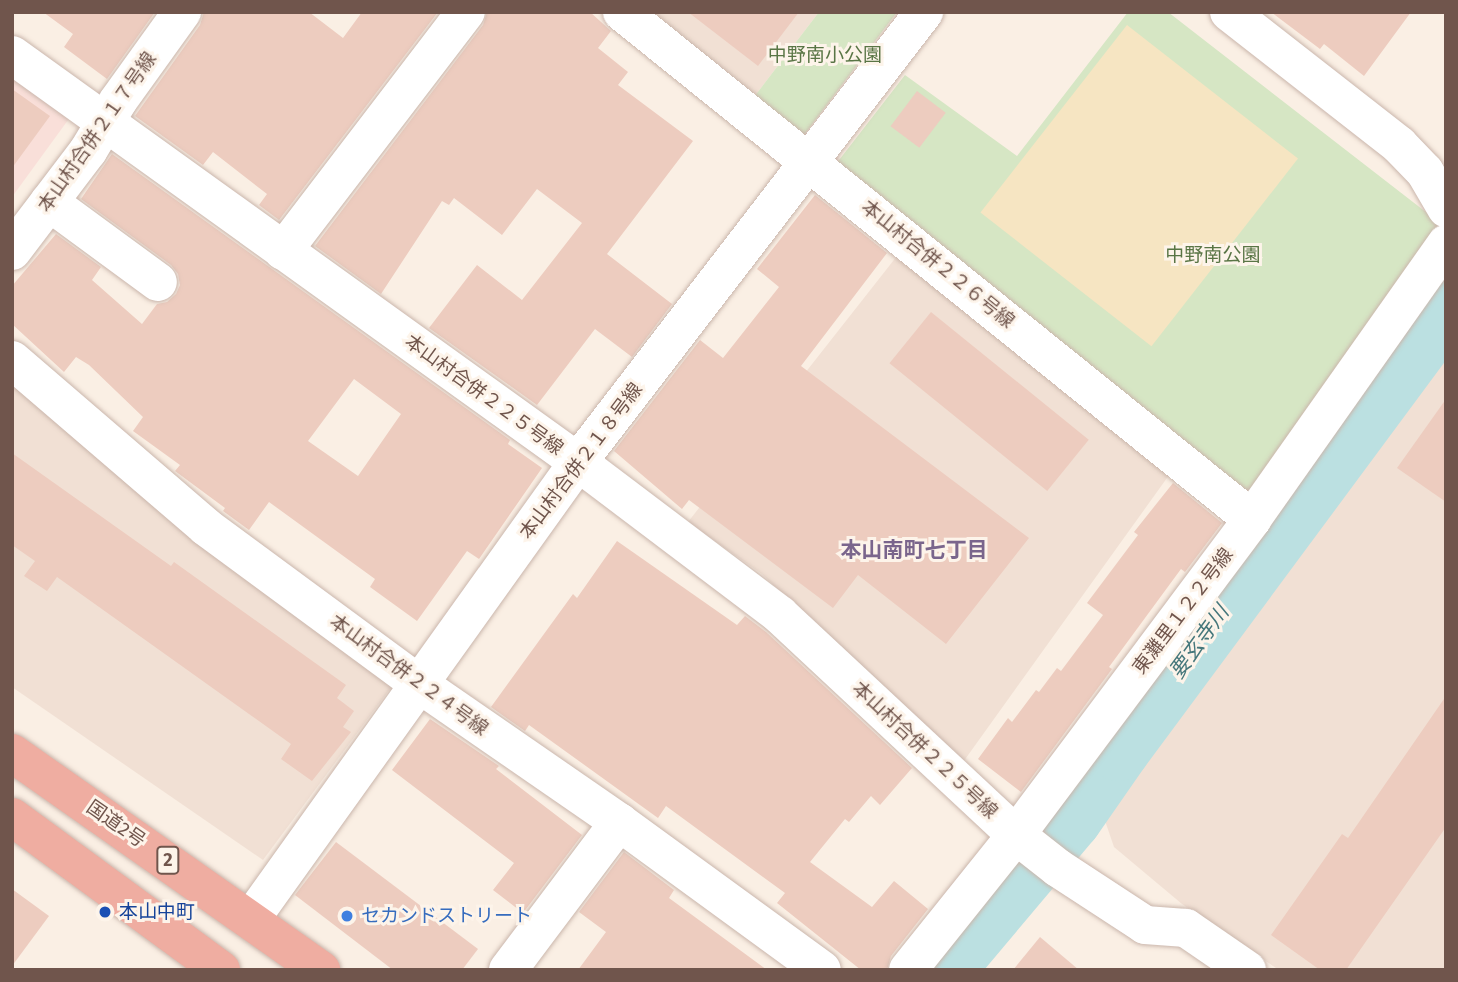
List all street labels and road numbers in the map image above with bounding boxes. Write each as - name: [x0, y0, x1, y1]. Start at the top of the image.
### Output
- street label: 本山村合併２１７号線: [33, 48, 161, 216]
- street label: 本山村合併２２６号線: [857, 195, 1019, 333]
- street label: 本山村合併２２５号線: [400, 330, 568, 460]
- street label: 本山村合併２１８号線: [515, 378, 647, 544]
- street label: 東灘里１２２号線: [1128, 543, 1238, 679]
- street label: 本山村合併２２４号線: [325, 610, 493, 740]
- street label: 本山村合併２２５号線: [848, 677, 1002, 823]
- street label: 国道2号: [82, 796, 150, 852]
- road number: 2: [156, 846, 180, 874]

